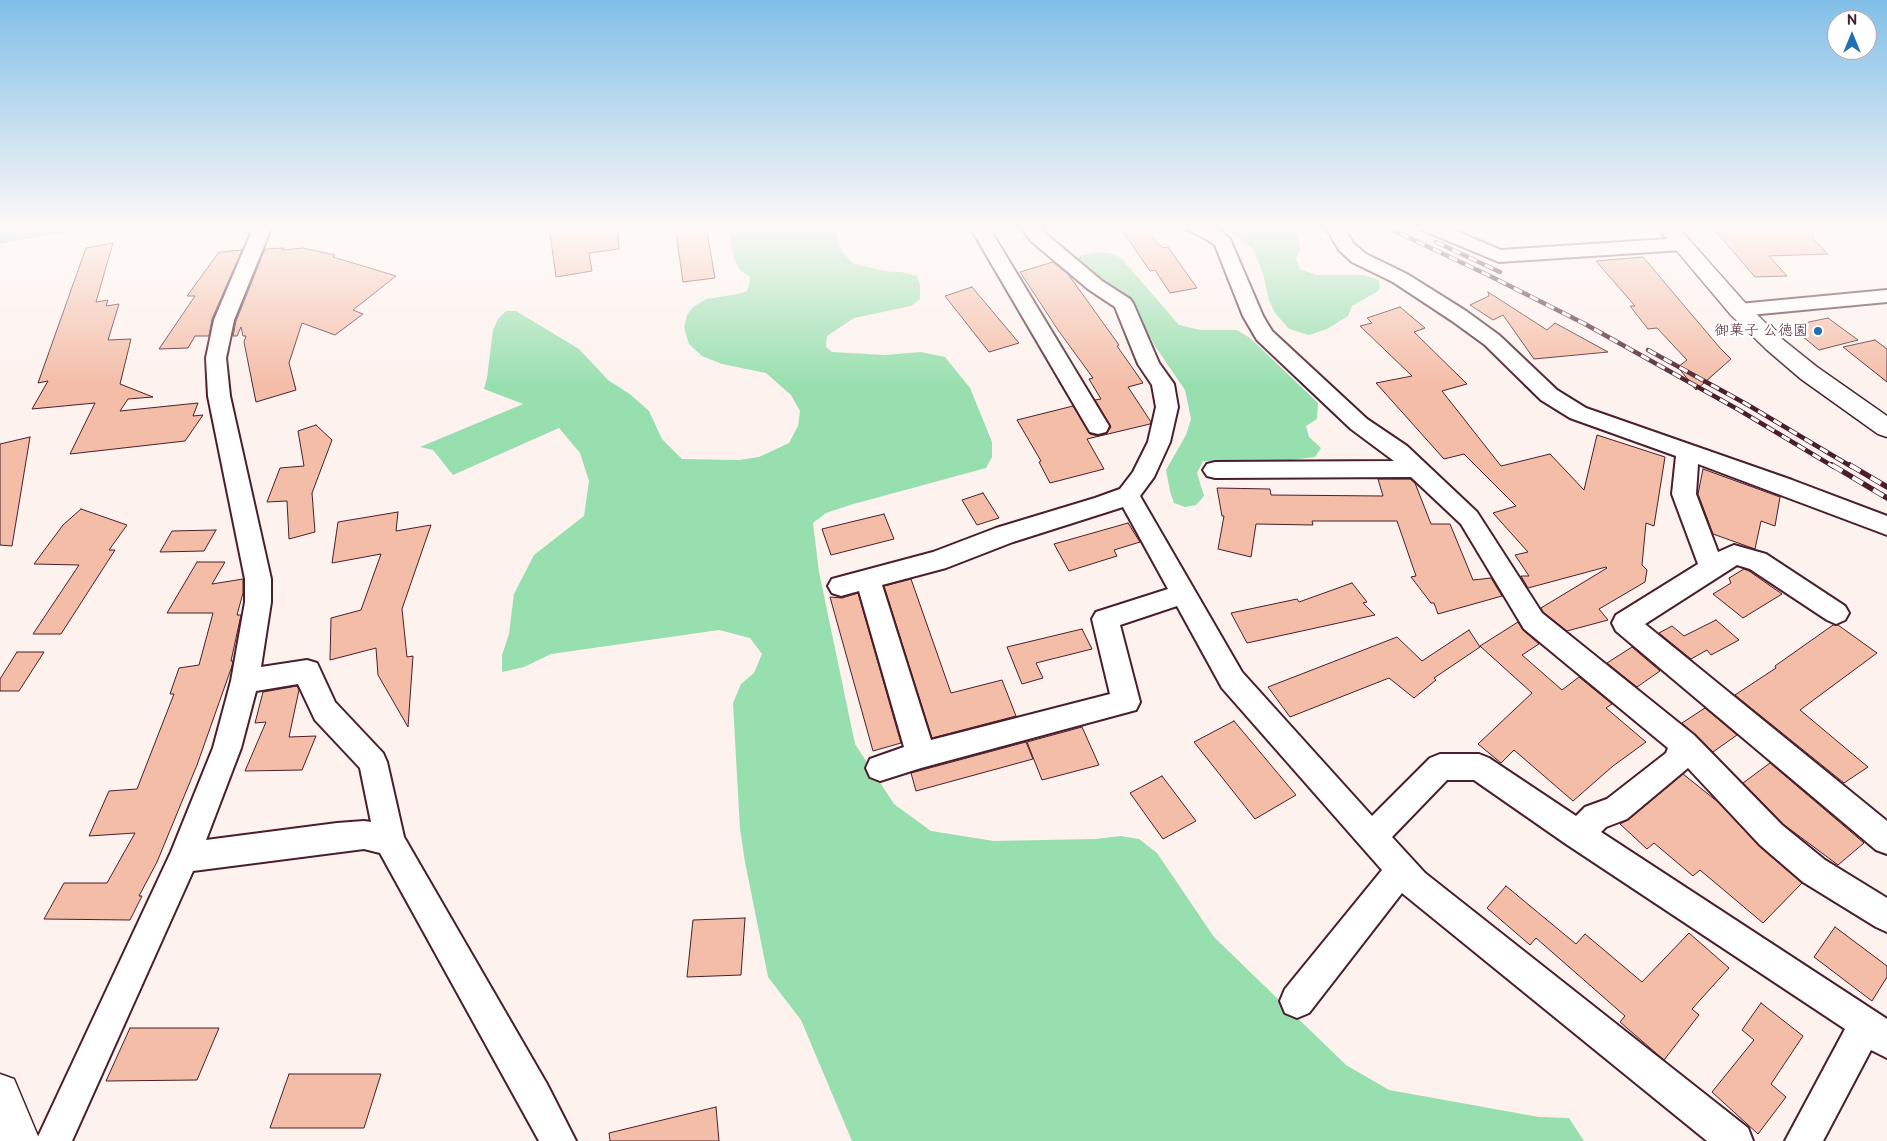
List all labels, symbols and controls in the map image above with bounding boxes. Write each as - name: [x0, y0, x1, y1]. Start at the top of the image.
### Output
- north arrow: [1827, 10, 1877, 60]
- text: N: [1847, 12, 1857, 29]
- place label: 御菓子 公徳園: [1714, 322, 1808, 340]
- marker: 御菓子 公徳園: [1812, 325, 1824, 337]

